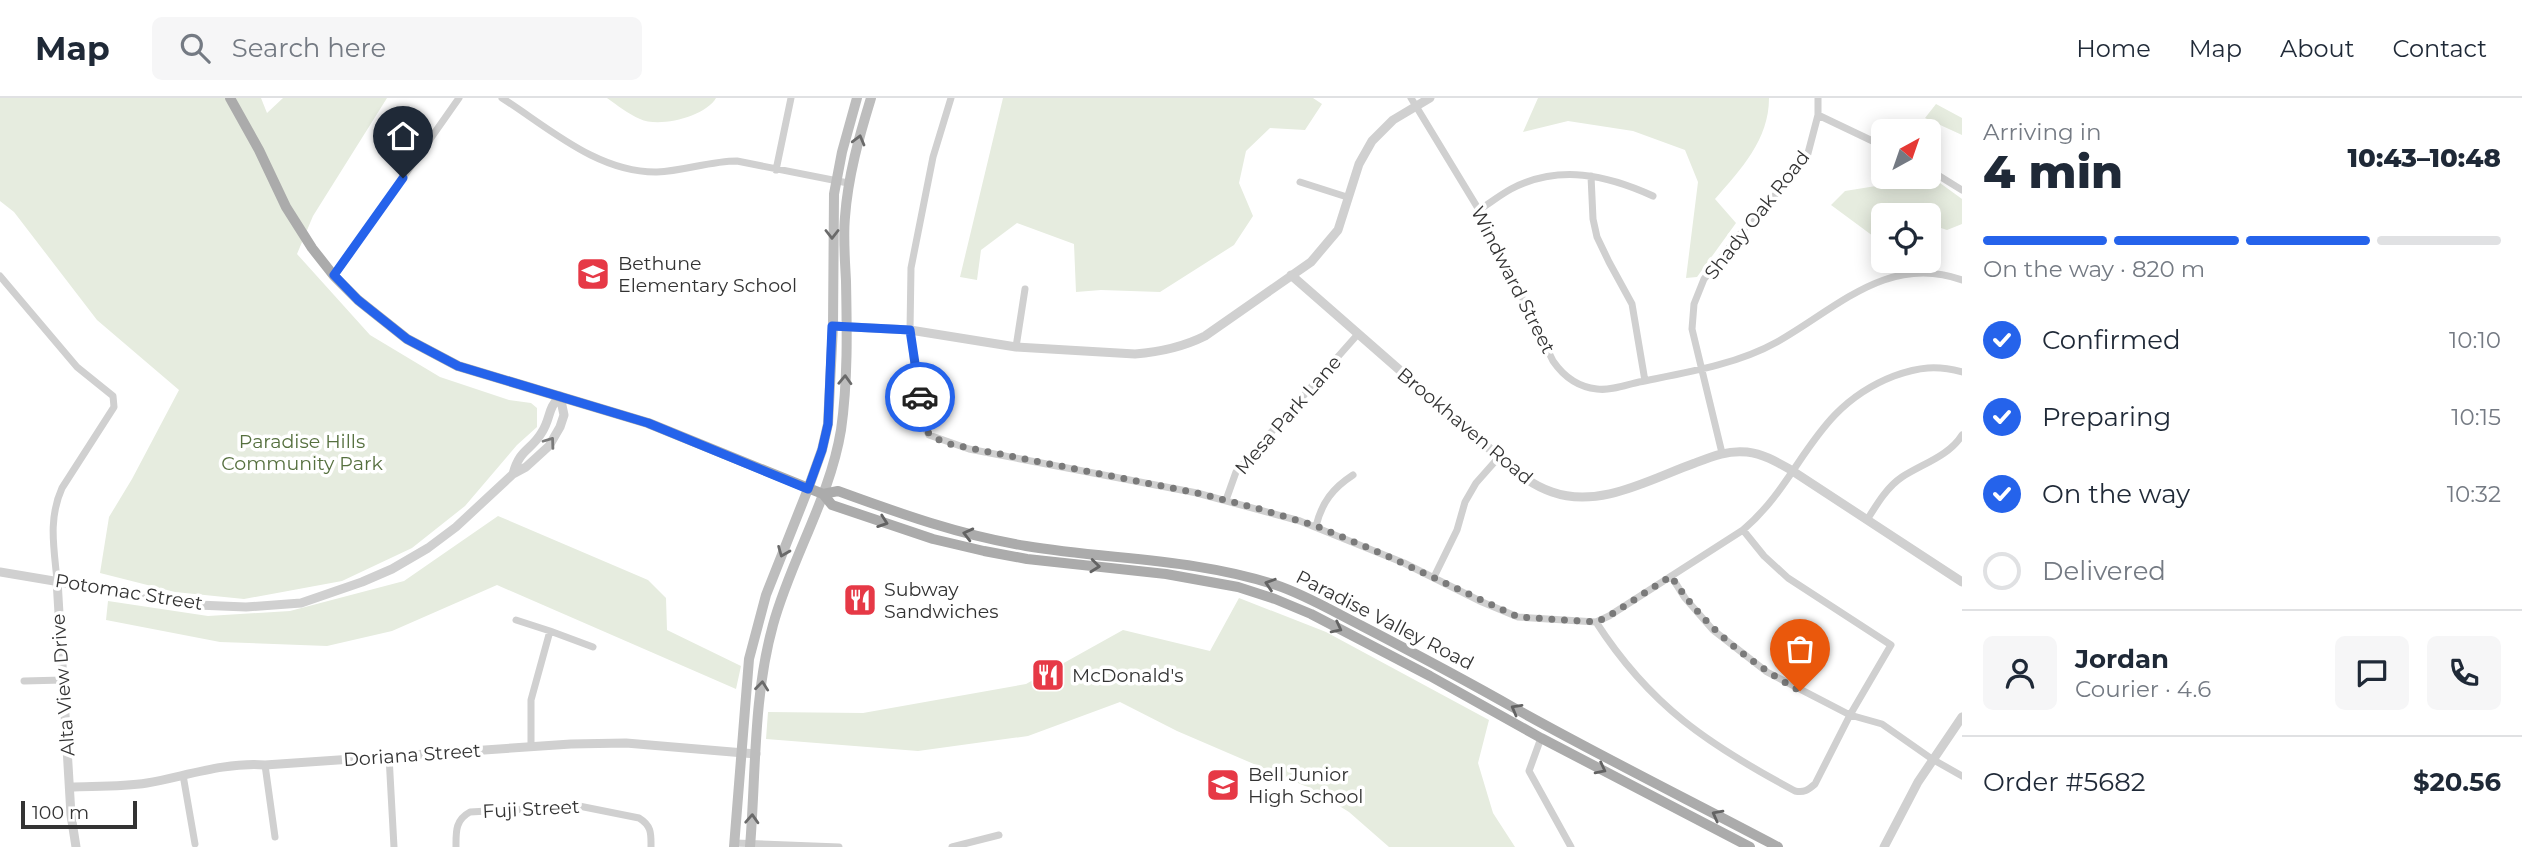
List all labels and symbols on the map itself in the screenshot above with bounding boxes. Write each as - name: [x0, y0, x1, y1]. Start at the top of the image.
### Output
- pin: [373, 106, 433, 178]
- north arrow: [1871, 119, 1941, 189]
- one-way arrow: [851, 135, 865, 147]
- street label: Shady Oak Road: [1700, 146, 1814, 284]
- street label: Windward Street: [1466, 203, 1560, 358]
- one-way arrow: [824, 229, 840, 240]
- place label: Bethune Elementary School: [618, 252, 797, 297]
- school or university icon: Bethune Elementary School: [574, 255, 612, 293]
- street label: Mesa Park Lane: [1230, 351, 1346, 479]
- courier: [885, 362, 955, 432]
- street label: Brookhaven Road: [1393, 363, 1537, 489]
- one-way arrow: [838, 374, 853, 385]
- park label: Paradise Hills Community Park: [221, 430, 383, 475]
- one-way arrow: [542, 437, 554, 450]
- one-way arrow: [877, 514, 889, 528]
- one-way arrow: [962, 528, 974, 542]
- one-way arrow: [778, 545, 792, 557]
- one-way arrow: [1089, 559, 1101, 574]
- street label: Paradise Valley Road: [1292, 565, 1478, 675]
- street label: Potomac Street: [54, 569, 205, 615]
- one-way arrow: [1264, 577, 1276, 592]
- place label: Subway Sandwiches: [884, 578, 999, 623]
- restaurant icon: Subway Sandwiches: [841, 581, 879, 619]
- street label: Alta View Drive: [47, 613, 79, 757]
- one-way arrow: [1330, 619, 1342, 633]
- pin: [1770, 619, 1830, 691]
- restaurant icon: McDonald's: [1029, 656, 1067, 694]
- place label: McDonald's: [1072, 664, 1184, 687]
- one-way arrow: [754, 680, 769, 692]
- one-way arrow: [1511, 704, 1524, 717]
- street label: Doriana Street: [342, 739, 482, 771]
- one-way arrow: [1594, 761, 1607, 775]
- place label: Bell Junior High School: [1248, 763, 1363, 808]
- school or university icon: Bell Junior High School: [1204, 766, 1242, 804]
- street label: Fuji Street: [482, 795, 580, 823]
- scale bar: [21, 798, 136, 830]
- one-way arrow: [1712, 810, 1725, 823]
- one-way arrow: [744, 813, 759, 824]

